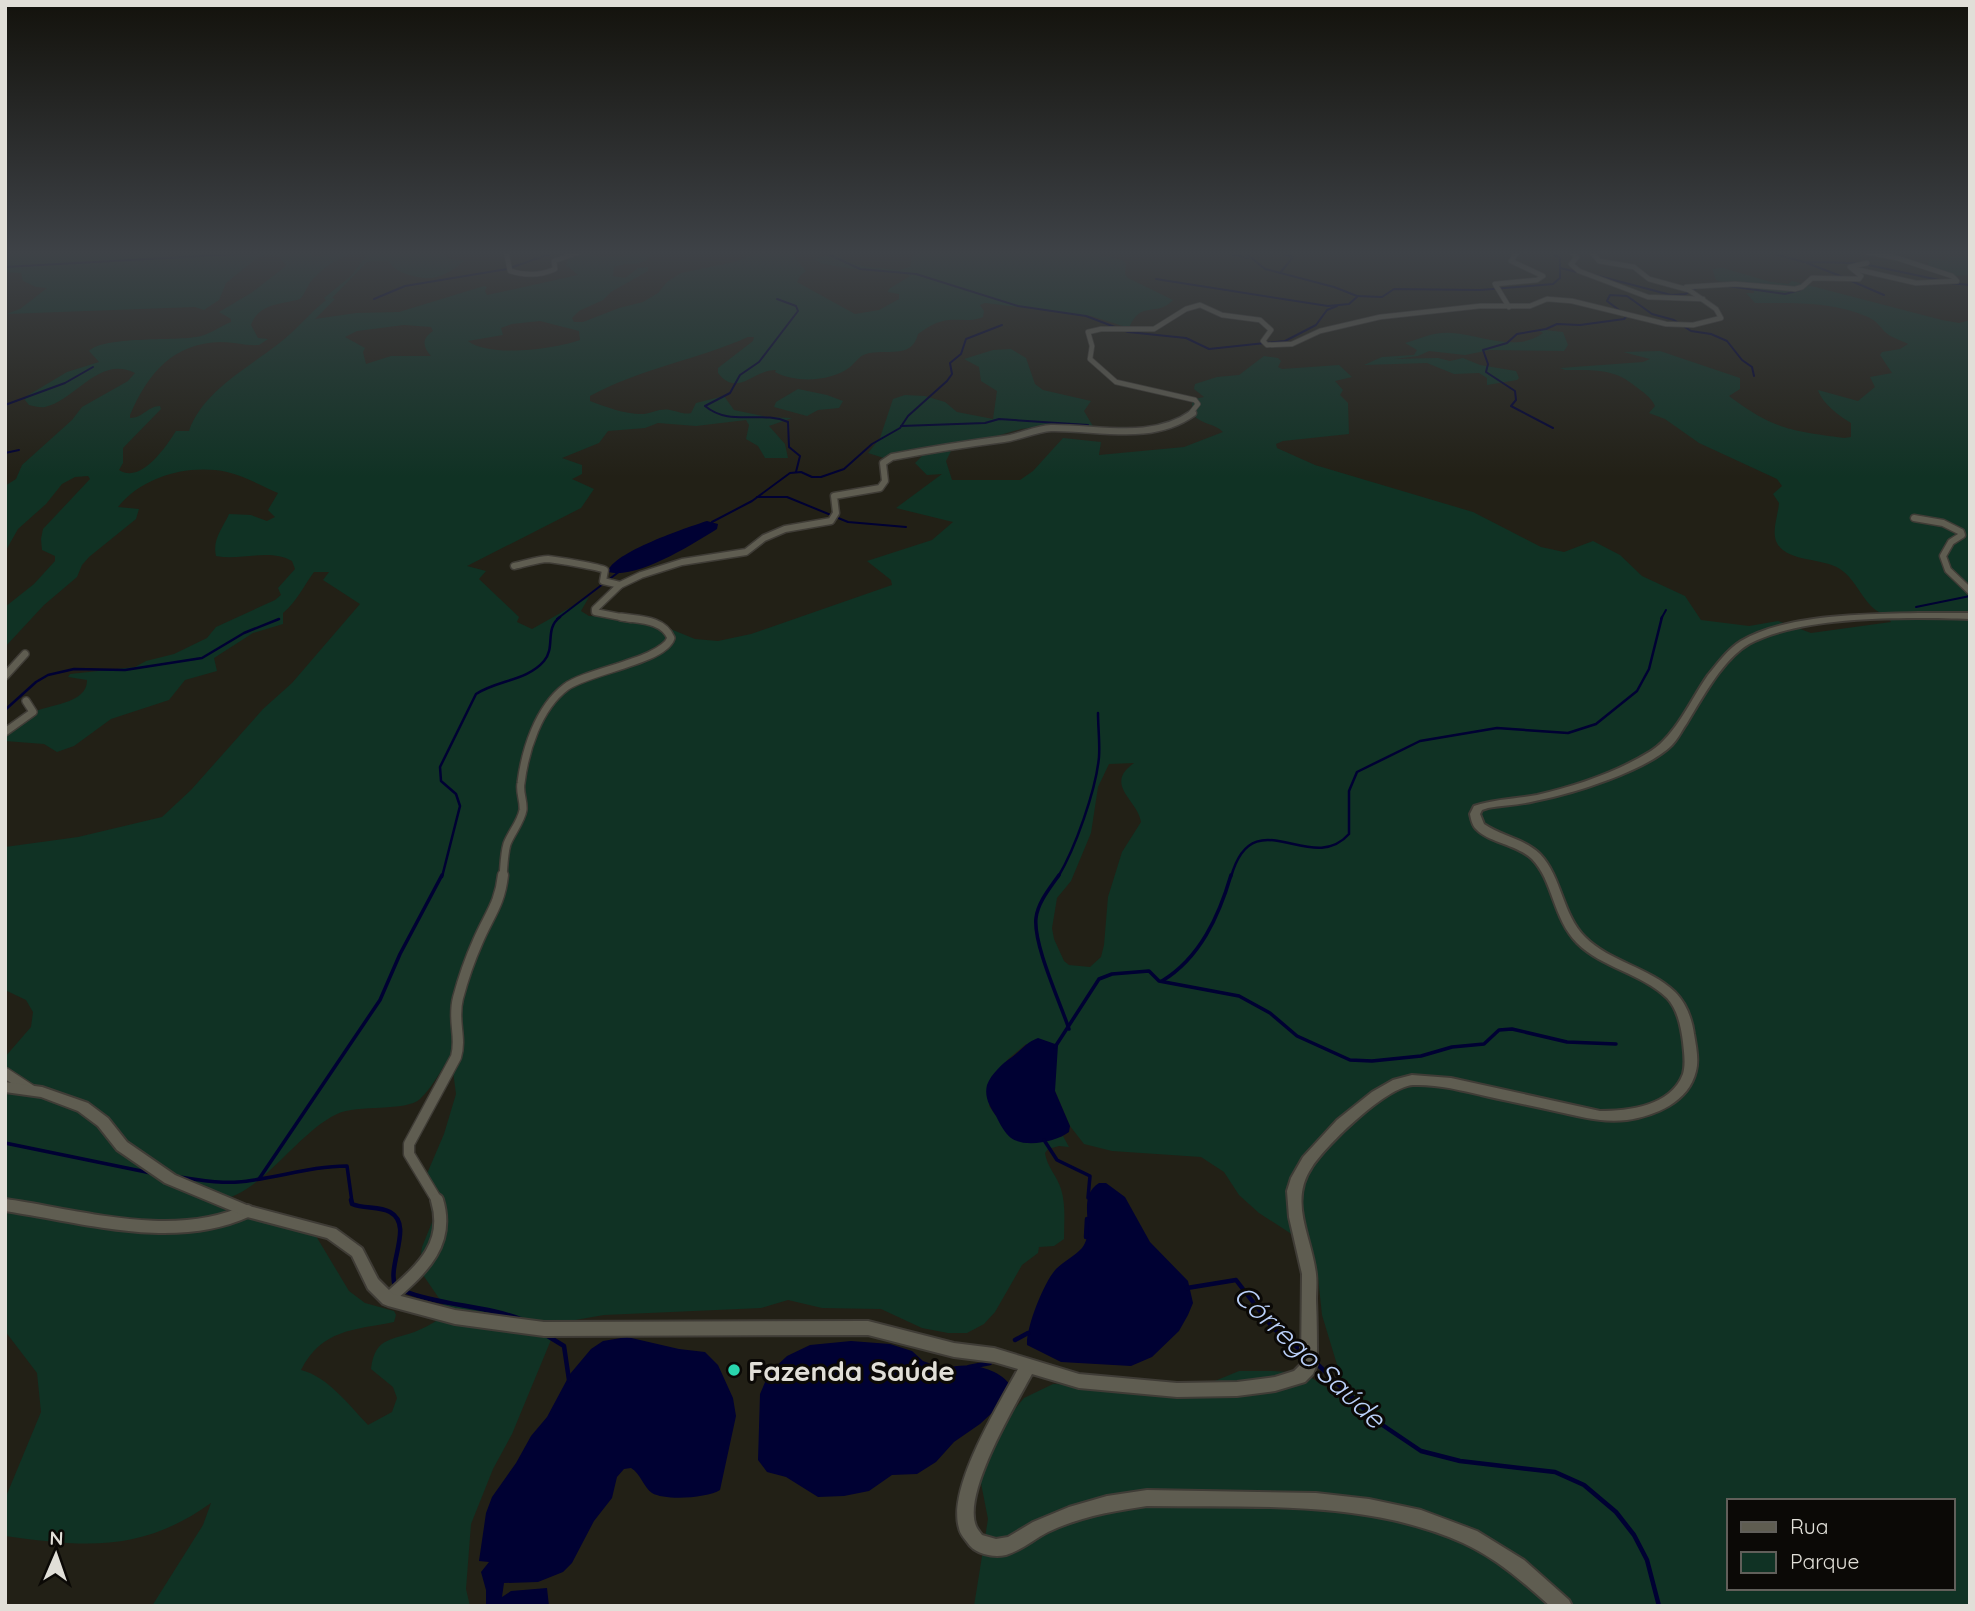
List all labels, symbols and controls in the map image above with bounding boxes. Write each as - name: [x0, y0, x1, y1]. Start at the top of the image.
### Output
- water label: Córrego Saúde: [1227, 1277, 1394, 1436]
- place label: Fazenda Saúde: [748, 1353, 955, 1388]
- marker: Fazenda Saúde: [726, 1362, 742, 1378]
- legend: [1727, 1499, 1954, 1590]
- text: Rua: [1790, 1513, 1829, 1539]
- north arrow: [21, 1520, 91, 1590]
- text: N: [49, 1526, 64, 1550]
- text: Parque: [1790, 1548, 1859, 1574]

